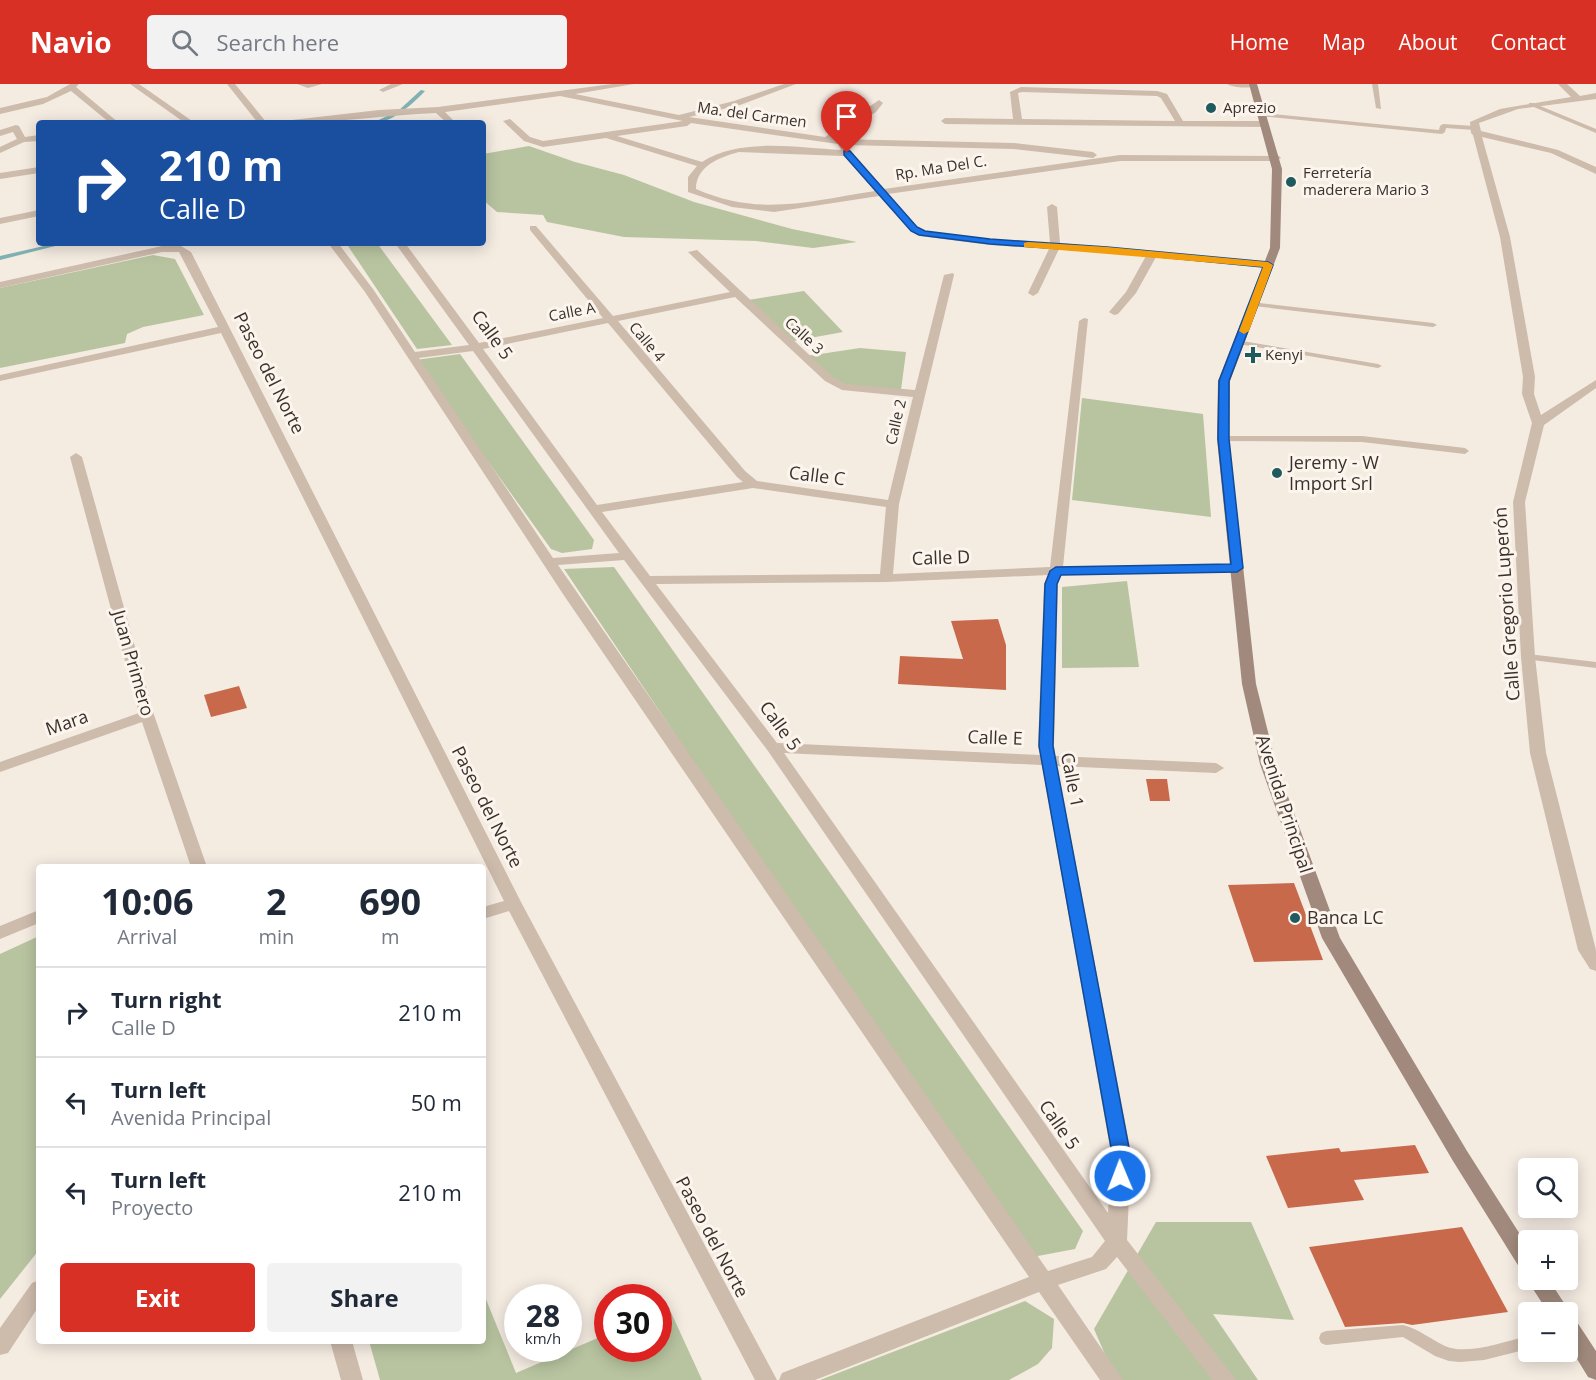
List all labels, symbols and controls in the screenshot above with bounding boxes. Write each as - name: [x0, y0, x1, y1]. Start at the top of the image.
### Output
- search box: [147, 15, 567, 69]
- text: Navio: [30, 23, 111, 61]
- icon: search: [168, 26, 201, 59]
- text: Search here: [216, 27, 339, 57]
- text: Home: [1230, 28, 1289, 56]
- text: Map: [1322, 28, 1365, 56]
- text: About: [1398, 28, 1458, 56]
- text: Contact: [1491, 28, 1566, 56]
- pin: [821, 91, 872, 153]
- street label: Ma. del Carmen: [696, 96, 808, 132]
- place label: Aprezio: [1223, 97, 1276, 117]
- icon: arrive: [830, 100, 863, 133]
- marker: Aprezio: [1204, 101, 1218, 115]
- text: 210 m: [159, 136, 283, 193]
- icon: right: [60, 144, 138, 222]
- street label: Rp. Ma Del C.: [894, 150, 988, 184]
- place label: Ferretería maderera Mario 3: [1303, 162, 1429, 199]
- marker: Ferretería maderera Mario 3: [1284, 175, 1298, 189]
- text: Calle D: [159, 190, 246, 227]
- street label: Calle A: [547, 297, 597, 325]
- street label: Calle 5: [467, 305, 519, 364]
- street label: Paseo del Norte: [229, 308, 311, 438]
- street label: Calle 3: [781, 312, 828, 358]
- street label: Calle 4: [625, 317, 671, 366]
- place label: Kenyi: [1265, 344, 1303, 364]
- marker: Kenyi: [1246, 348, 1260, 362]
- street label: Calle 2: [880, 397, 910, 447]
- place label: Jeremy - W Import Srl: [1287, 450, 1379, 495]
- street label: Calle C: [788, 460, 847, 490]
- marker: Jeremy - W Import Srl: [1270, 466, 1284, 480]
- street label: Calle Gregorio Luperón: [1487, 506, 1525, 702]
- street label: Calle D: [911, 544, 971, 570]
- street label: Juan Primero: [107, 605, 161, 719]
- street label: Calle 5: [755, 696, 807, 755]
- street label: Mara: [42, 704, 91, 740]
- street label: Calle E: [967, 724, 1023, 750]
- street label: Avenida Principal: [1251, 731, 1319, 876]
- street label: Paseo del Norte: [447, 742, 529, 872]
- street label: Calle 1: [1056, 750, 1090, 809]
- text: 10:06: [101, 877, 194, 926]
- text: 2: [266, 877, 287, 926]
- text: 690: [359, 877, 421, 926]
- place label: Banca LC: [1307, 905, 1384, 929]
- marker: Banca LC: [1288, 911, 1302, 925]
- text: Arrival: [117, 923, 177, 950]
- text: min: [258, 923, 294, 950]
- text: m: [381, 923, 399, 950]
- text: Turn right: [111, 984, 222, 1014]
- icon: right: [60, 996, 93, 1029]
- text: 210 m: [398, 997, 462, 1027]
- text: Calle D: [111, 1014, 176, 1041]
- text: Turn left: [111, 1074, 206, 1104]
- icon: left: [60, 1086, 93, 1119]
- text: 50 m: [411, 1087, 462, 1117]
- street label: Calle 5: [1034, 1095, 1086, 1154]
- text: Avenida Principal: [111, 1104, 271, 1131]
- position arrow: [1088, 1144, 1152, 1208]
- map controls: [1518, 1158, 1578, 1362]
- button: search: [1518, 1158, 1578, 1218]
- text: Turn left: [111, 1164, 206, 1194]
- street label: Paseo del Norte: [671, 1172, 755, 1301]
- icon: left: [60, 1176, 93, 1209]
- text: 210 m: [398, 1177, 462, 1207]
- text: Proyecto: [111, 1194, 193, 1221]
- button: +: [1518, 1230, 1578, 1290]
- button: Exit: [60, 1263, 255, 1332]
- button: Share: [267, 1263, 462, 1332]
- speed limit sign: 30: [594, 1284, 672, 1362]
- text: 28: [526, 1295, 560, 1336]
- button: −: [1518, 1302, 1578, 1362]
- text: km/h: [525, 1328, 561, 1348]

